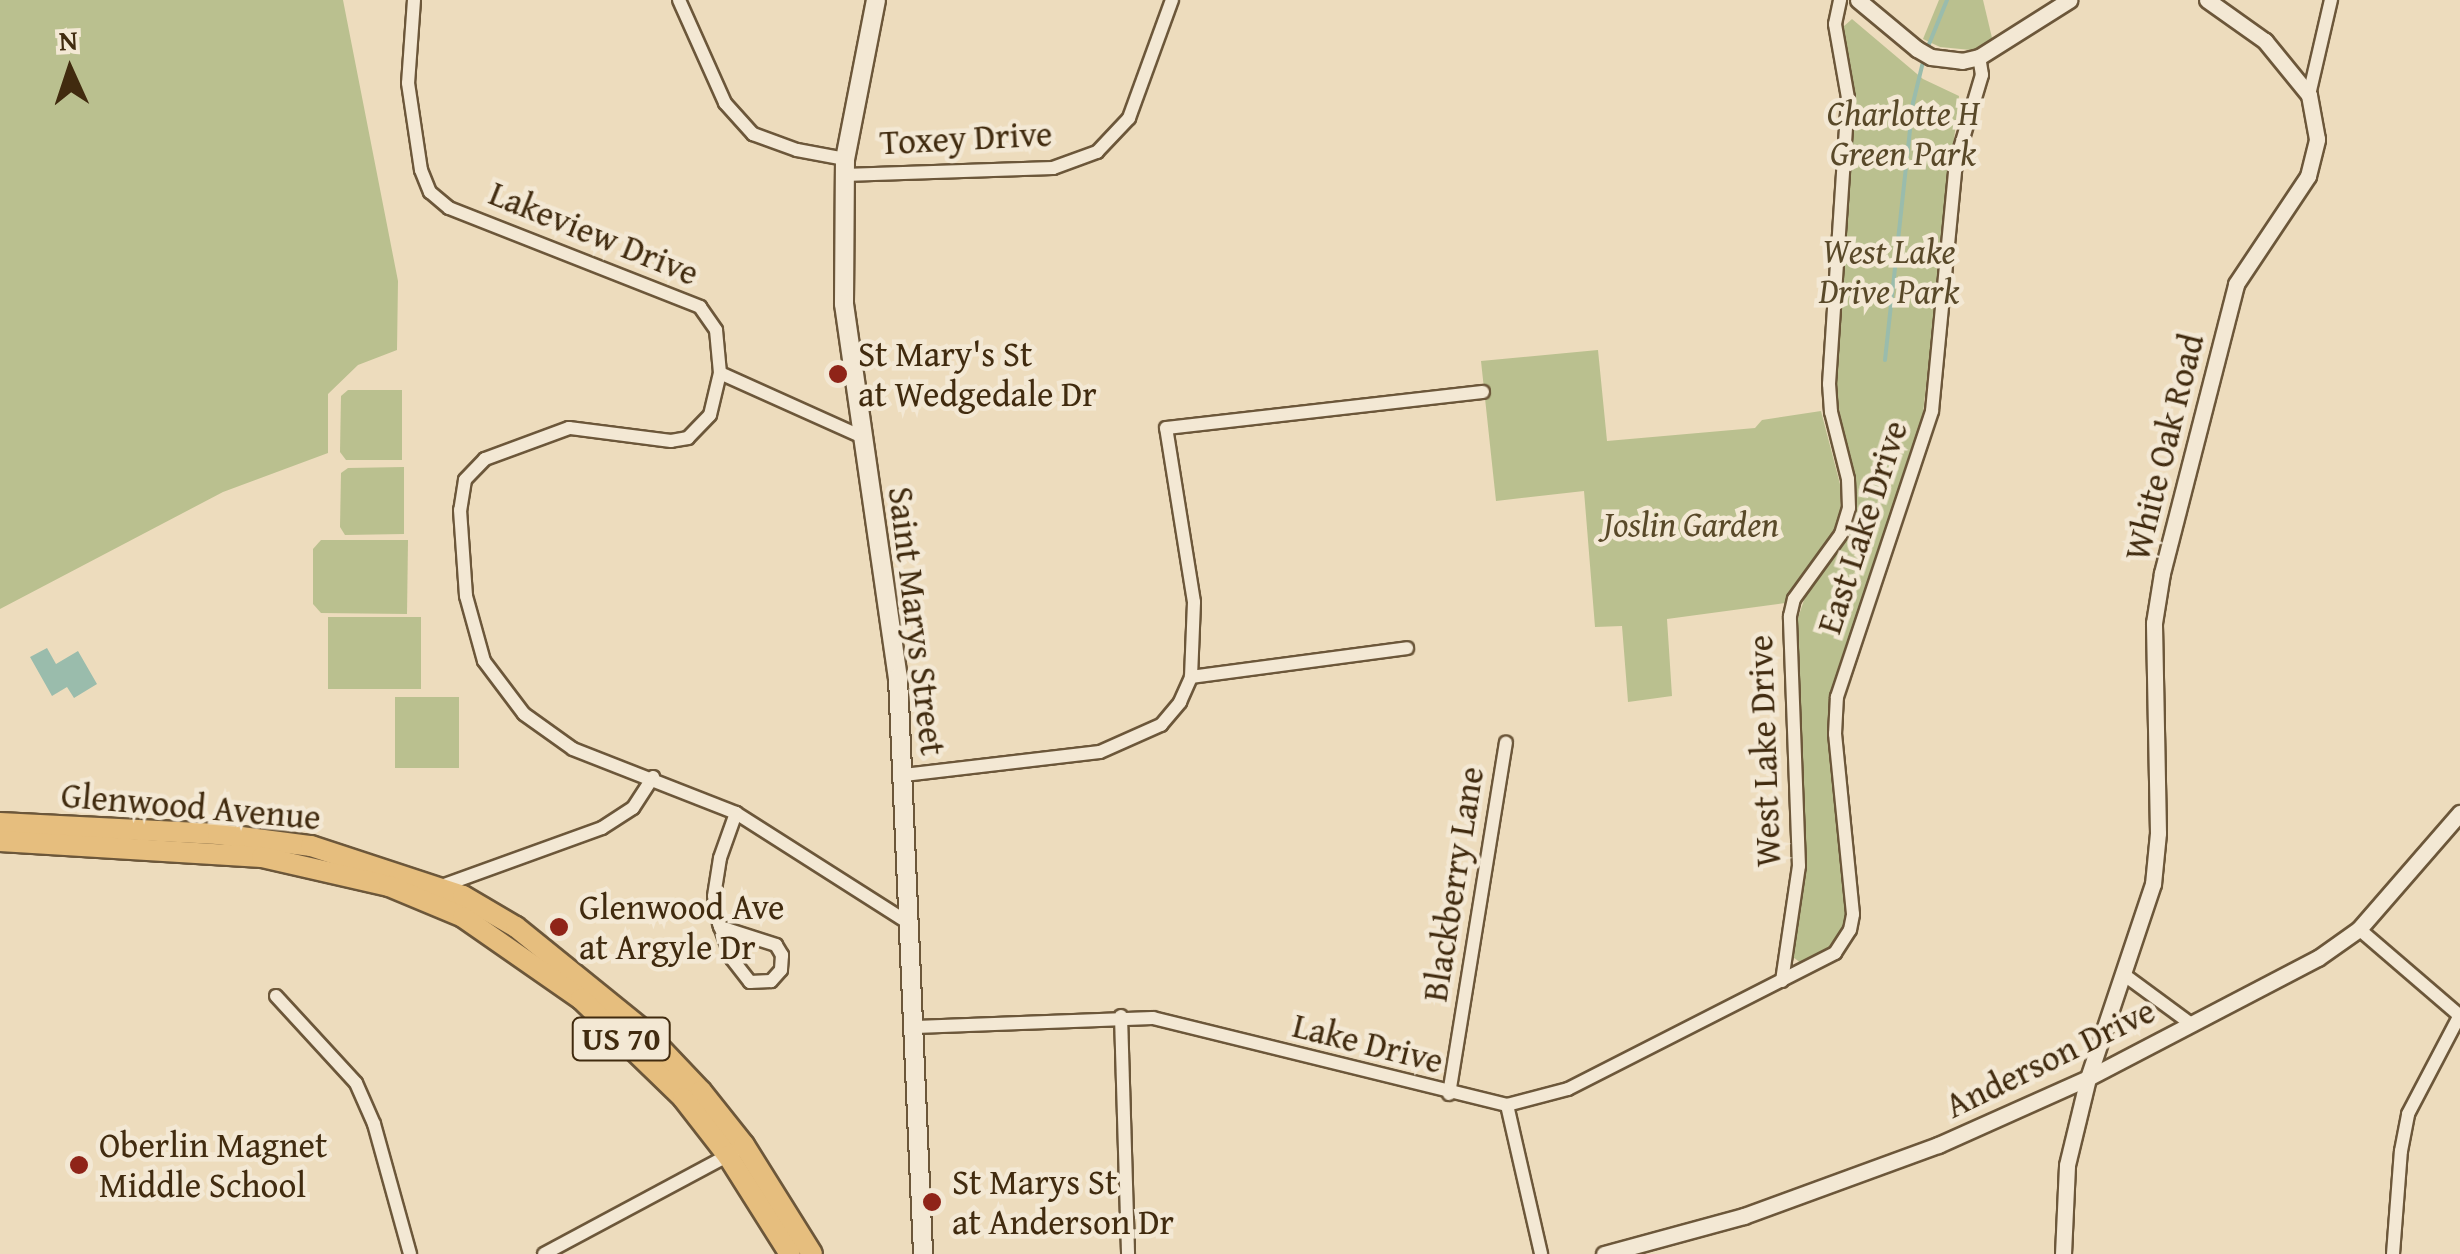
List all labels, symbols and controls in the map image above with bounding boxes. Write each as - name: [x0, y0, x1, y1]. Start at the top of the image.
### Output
- text: N: [58, 19, 79, 61]
- north arrow: [20, 20, 120, 120]
- park label: Charlotte H Green Park: [1827, 92, 1979, 174]
- street label: Toxey Drive: [879, 113, 1053, 163]
- street label: Lakeview Drive: [483, 172, 705, 294]
- park label: West Lake Drive Park: [1819, 230, 1959, 312]
- street label: White Oak Road: [2116, 329, 2212, 565]
- place label: St Mary's St at Wedgedale Dr: [858, 333, 1097, 415]
- marker: St Mary's St at Wedgedale Dr: [827, 363, 849, 385]
- street label: East Lake Drive: [1808, 415, 1916, 639]
- street label: Saint Marys Street: [880, 484, 954, 758]
- park label: Joslin Garden: [1603, 503, 1779, 545]
- street label: West Lake Drive: [1739, 634, 1789, 868]
- street label: Blackberry Lane: [1414, 764, 1492, 1004]
- street label: Glenwood Avenue: [59, 774, 323, 838]
- place label: Glenwood Ave at Argyle Dr: [579, 886, 784, 968]
- marker: Glenwood Ave at Argyle Dr: [548, 916, 570, 938]
- street label: Anderson Drive: [1938, 989, 2162, 1127]
- street label: Lake Drive: [1289, 1004, 1447, 1082]
- road number: US 70: [571, 1012, 671, 1066]
- place label: Oberlin Magnet Middle School: [99, 1124, 327, 1206]
- marker: Oberlin Magnet Middle School: [68, 1154, 90, 1176]
- place label: St Marys St at Anderson Dr: [952, 1161, 1174, 1243]
- marker: St Marys St at Anderson Dr: [921, 1191, 943, 1213]

